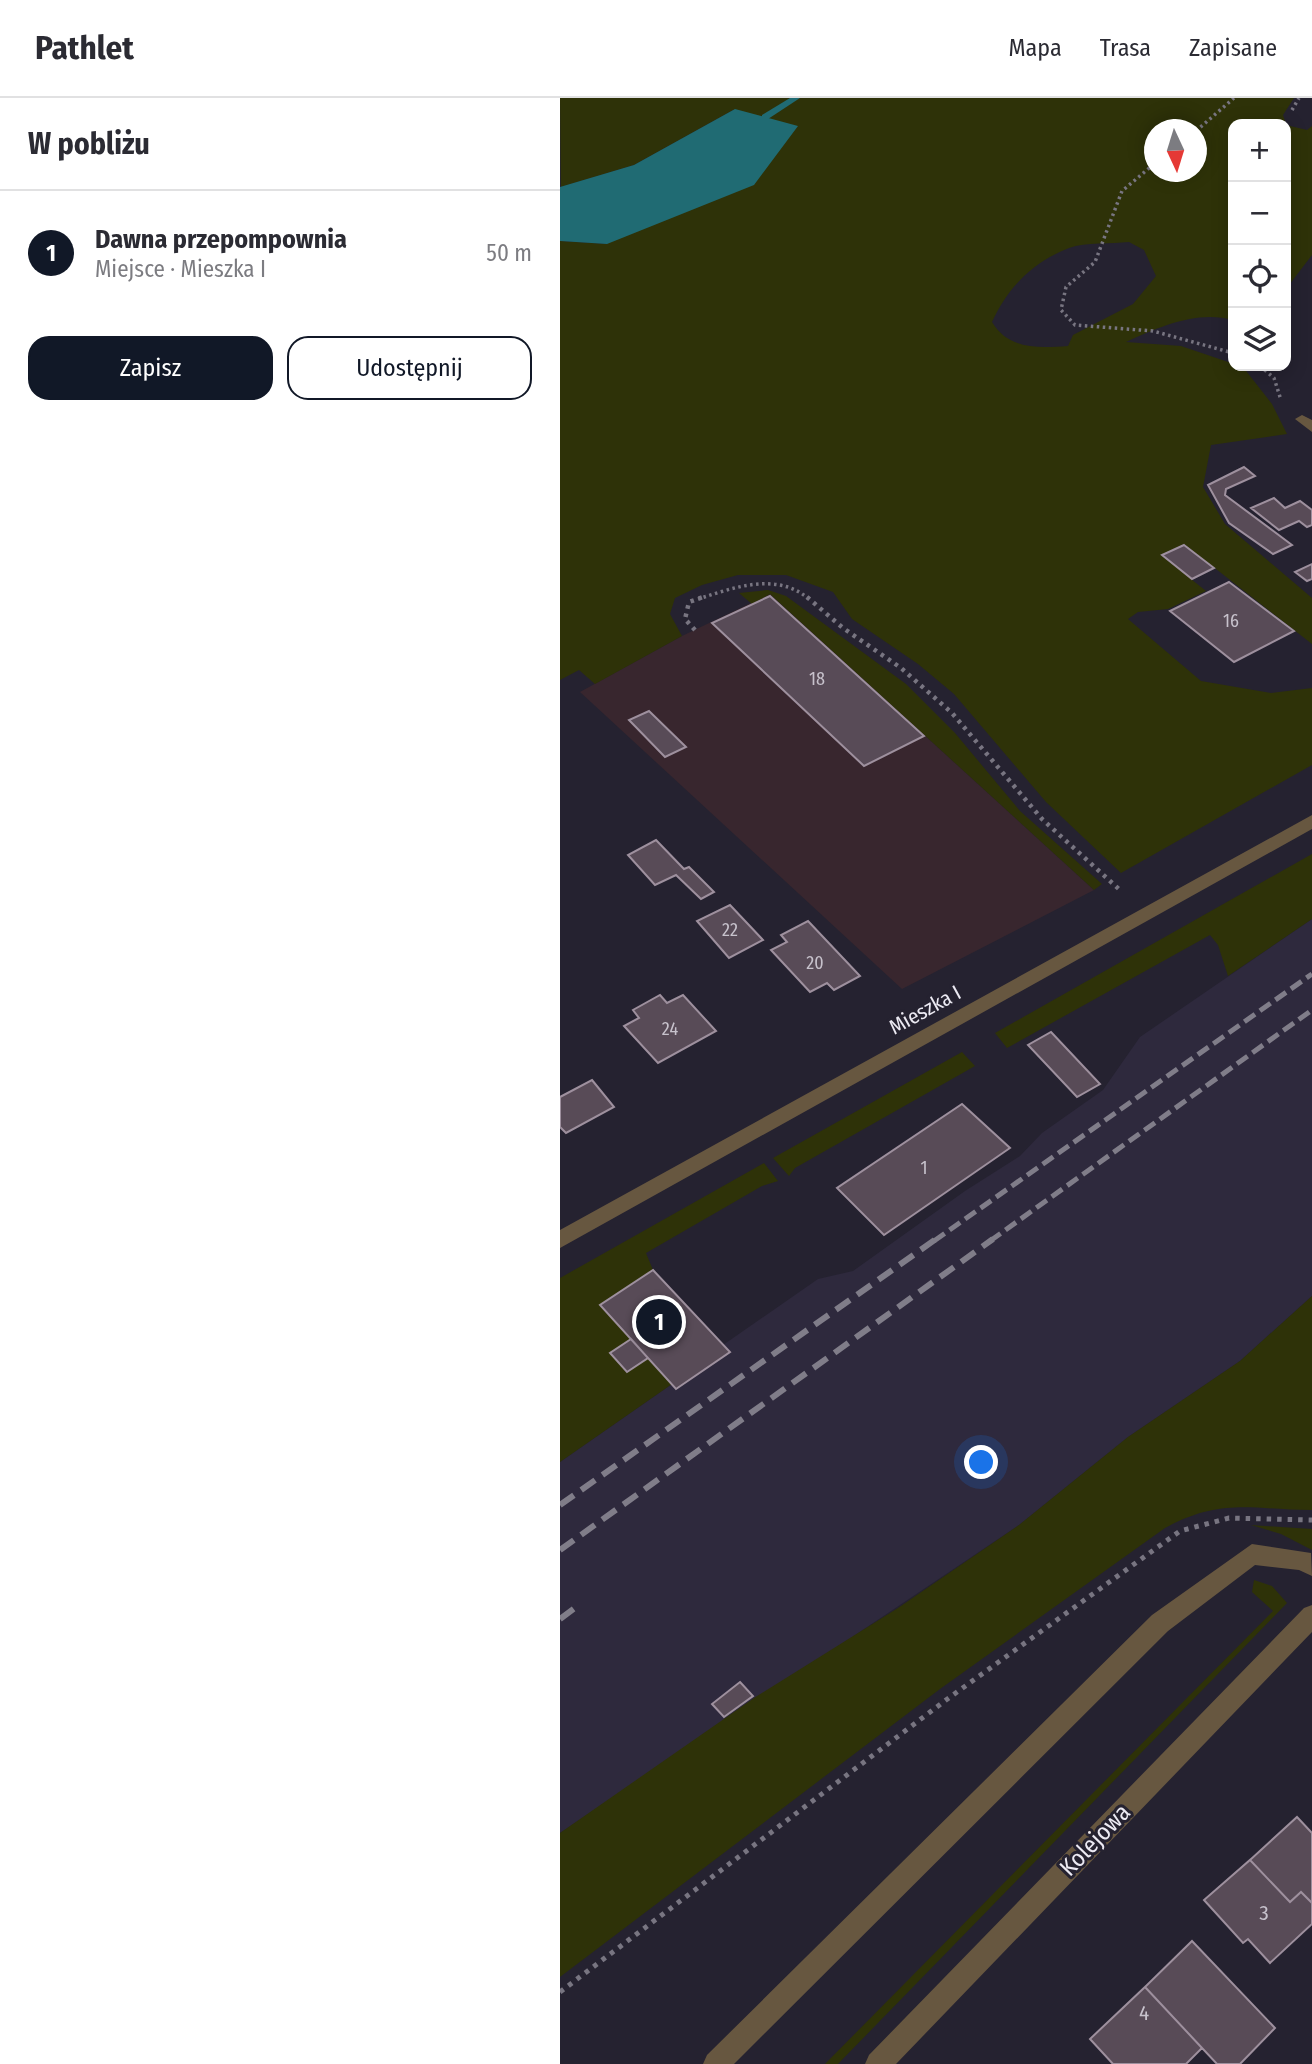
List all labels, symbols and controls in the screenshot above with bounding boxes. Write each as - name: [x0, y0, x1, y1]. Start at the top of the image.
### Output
- text: Pathlet: [35, 28, 134, 68]
- text: Mapa: [1009, 34, 1062, 62]
- text: Trasa: [1100, 34, 1151, 62]
- text: Zapisane: [1189, 34, 1277, 62]
- north arrow: [1144, 119, 1207, 182]
- map controls: [1228, 119, 1291, 371]
- button: +: [1228, 119, 1291, 182]
- text: W pobliżu: [28, 126, 150, 162]
- button: −: [1228, 182, 1291, 245]
- text: Dawna przepompownia: [95, 224, 347, 255]
- text: 1: [46, 239, 56, 267]
- text: 50 m: [486, 239, 532, 267]
- button: locate: [1228, 245, 1291, 308]
- text: Miejsce · Mieszka I: [95, 255, 266, 283]
- button: layers: [1228, 308, 1291, 371]
- button: Zapisz: [28, 336, 273, 400]
- button: Udostępnij: [287, 336, 532, 400]
- house number: 16: [1223, 610, 1239, 632]
- house number: 18: [809, 668, 825, 690]
- house number: 22: [722, 919, 738, 941]
- house number: 20: [806, 952, 824, 974]
- street label: Mieszka I: [885, 980, 965, 1040]
- house number: 24: [662, 1018, 678, 1040]
- house number: 1: [920, 1157, 928, 1179]
- pin: 1: [636, 1296, 682, 1348]
- your location: [964, 1445, 998, 1479]
- street label: Kolejowa: [1054, 1798, 1136, 1882]
- house number: 3: [1259, 1900, 1269, 1926]
- house number: 4: [1139, 2000, 1149, 2026]

